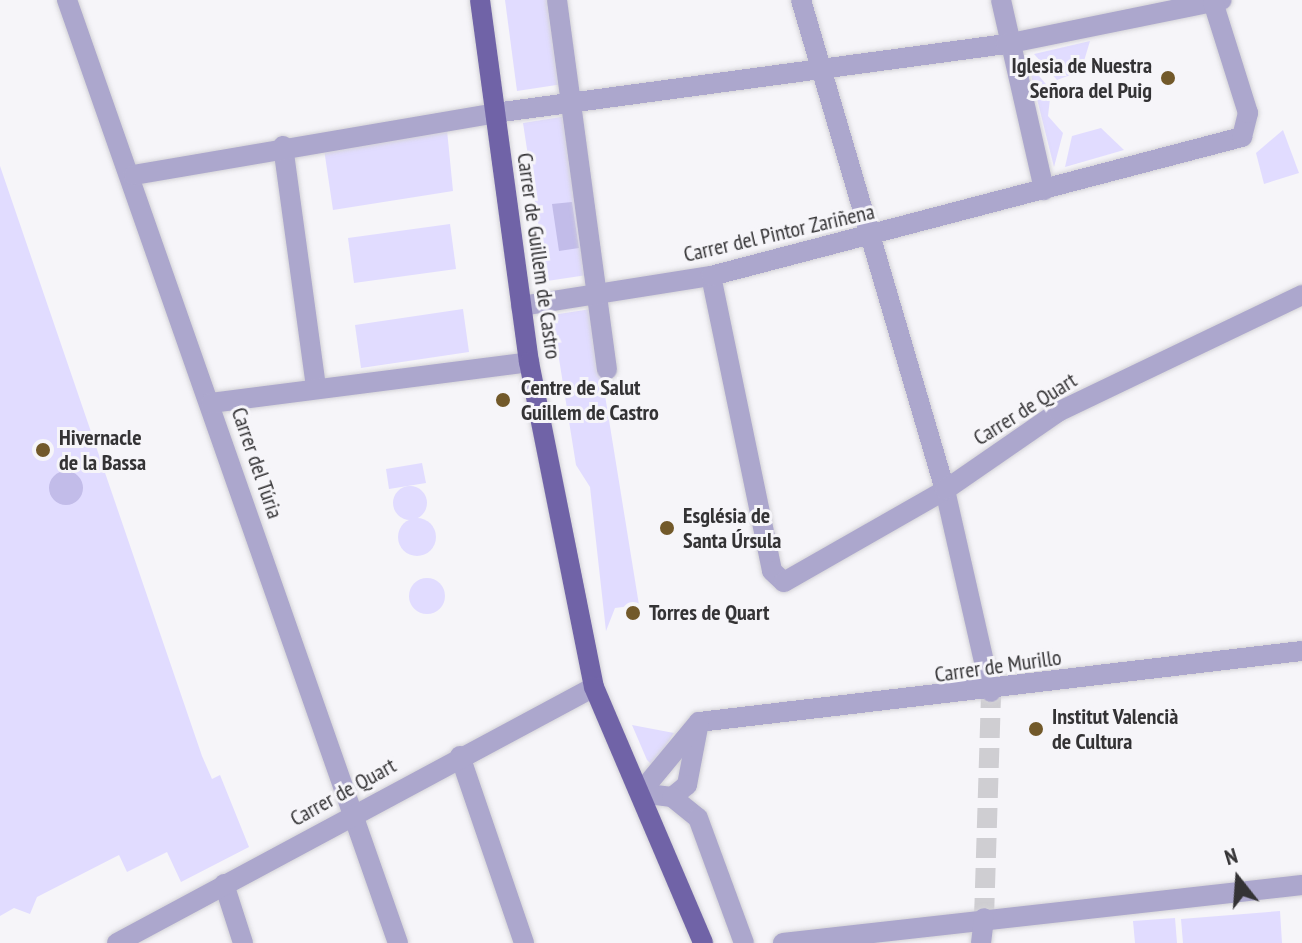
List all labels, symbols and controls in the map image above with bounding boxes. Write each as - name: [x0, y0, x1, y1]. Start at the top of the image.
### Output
- place label: Iglesia de Nuestra Señora del Puig: [1012, 52, 1152, 104]
- marker: Iglesia de Nuestra Señora del Puig: [1159, 69, 1177, 87]
- street label: Carrer de Guillem de Castro: [511, 151, 567, 361]
- street label: Carrer del Pintor Zariñena: [681, 198, 877, 268]
- street label: Carrer de Quart: [969, 367, 1081, 451]
- place label: Centre de Salut Guillem de Castro: [521, 374, 659, 426]
- marker: Centre de Salut Guillem de Castro: [492, 389, 514, 411]
- street label: Carrer del Túria: [226, 404, 288, 522]
- place label: Hivernacle de la Bassa: [59, 424, 146, 476]
- marker: Hivernacle de la Bassa: [34, 441, 52, 459]
- place label: Església de Santa Úrsula: [683, 502, 781, 554]
- marker: Església de Santa Úrsula: [658, 519, 676, 537]
- place label: Torres de Quart: [649, 600, 770, 626]
- marker: Torres de Quart: [624, 604, 642, 622]
- street label: Carrer de Murillo: [933, 644, 1063, 688]
- place label: Institut Valencià de Cultura: [1052, 703, 1179, 754]
- marker: Institut Valencià de Cultura: [1027, 720, 1045, 738]
- street label: Carrer de Quart: [286, 752, 400, 832]
- north arrow: [1198, 839, 1278, 919]
- text: N: [1221, 841, 1241, 871]

